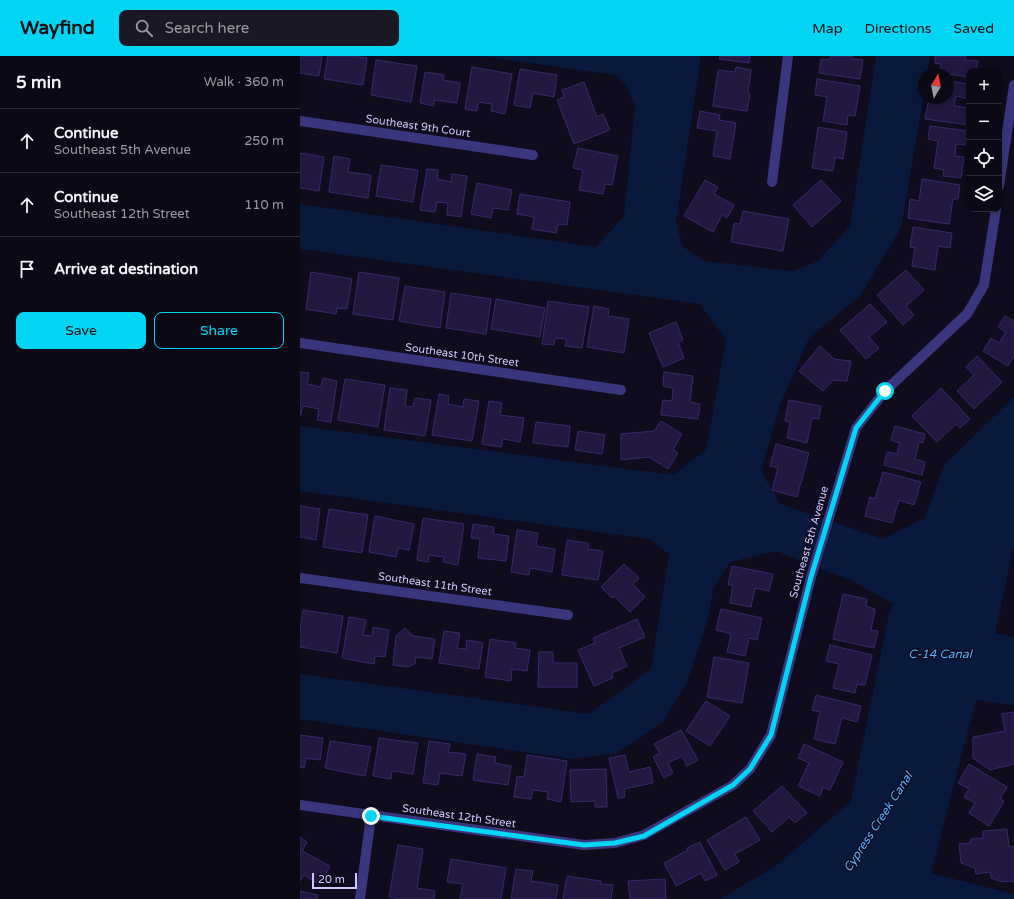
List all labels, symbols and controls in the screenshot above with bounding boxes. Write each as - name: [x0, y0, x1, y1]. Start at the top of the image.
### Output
- search box: [119, 10, 399, 46]
- text: Wayfind: [20, 17, 95, 39]
- icon: search: [133, 17, 155, 39]
- text: Search here: [165, 19, 249, 37]
- text: Map: [812, 20, 843, 37]
- text: Directions: [865, 20, 932, 37]
- text: Saved: [954, 20, 994, 37]
- north arrow: [918, 68, 954, 104]
- map controls: [966, 68, 1002, 212]
- button: +: [966, 68, 1002, 104]
- text: 5 min: [16, 72, 61, 93]
- text: Walk · 360 m: [204, 74, 284, 90]
- button: −: [966, 104, 1002, 140]
- street label: Southeast 9th Court: [365, 112, 471, 140]
- text: Continue: [54, 124, 118, 142]
- icon: ahead: [16, 130, 38, 152]
- text: 250 m: [244, 133, 284, 149]
- button: locate: [966, 140, 1002, 176]
- text: Southeast 5th Avenue: [54, 142, 191, 158]
- button: layers: [966, 176, 1002, 212]
- text: Continue: [54, 188, 118, 206]
- icon: ahead: [16, 194, 38, 216]
- text: 110 m: [244, 197, 284, 213]
- text: Southeast 12th Street: [54, 206, 190, 222]
- icon: arrive: [16, 258, 38, 280]
- text: Arrive at destination: [54, 260, 198, 278]
- button: Save: [16, 312, 146, 349]
- button: Share: [154, 312, 284, 349]
- street label: Southeast 10th Street: [404, 341, 520, 369]
- route start: [876, 382, 894, 400]
- street label: Southeast 5th Avenue: [787, 485, 831, 599]
- street label: Southeast 11th Street: [377, 570, 493, 598]
- water label: C-14 Canal: [908, 647, 974, 661]
- water label: Cypress Creek Canal: [841, 768, 916, 874]
- street label: Southeast 12th Street: [401, 802, 517, 830]
- route end: [362, 807, 380, 825]
- scale bar: [312, 871, 357, 890]
- text: 20 m: [318, 873, 345, 886]

